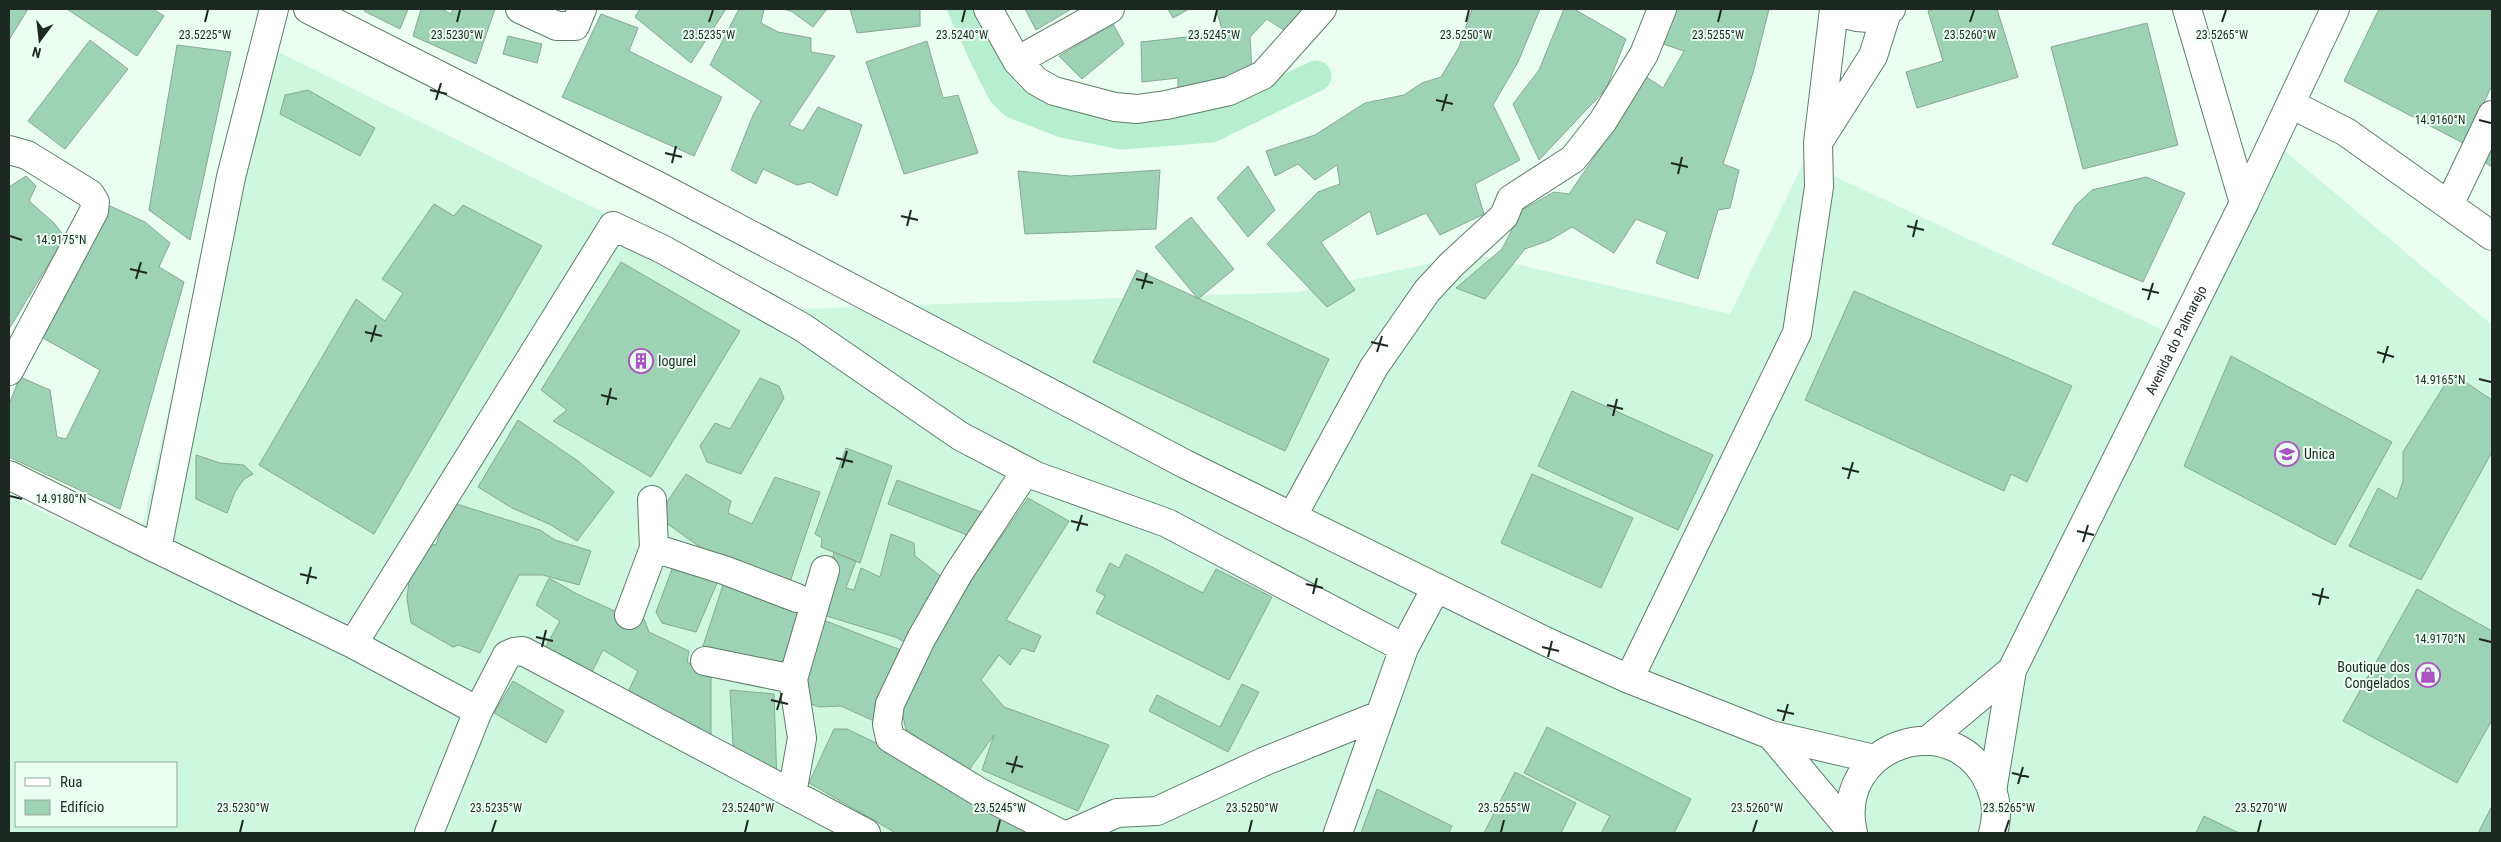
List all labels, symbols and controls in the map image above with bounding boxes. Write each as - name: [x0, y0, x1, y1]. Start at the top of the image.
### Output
- north arrow: [15, 15, 65, 65]
- text: 23.5225°W: [179, 28, 231, 42]
- text: 23.5230°W: [431, 28, 483, 42]
- text: 23.5235°W: [683, 28, 735, 42]
- text: 23.5240°W: [936, 28, 988, 42]
- text: 23.5245°W: [1188, 28, 1240, 42]
- text: 23.5250°W: [1440, 28, 1492, 42]
- text: 23.5255°W: [1692, 28, 1744, 42]
- text: 23.5260°W: [1944, 28, 1996, 42]
- text: 23.5265°W: [2196, 28, 2248, 42]
- text: N: [30, 44, 43, 61]
- text: 14.9160°N: [2415, 113, 2465, 127]
- text: 14.9175°N: [36, 233, 86, 247]
- street label: Avenida do Palmarejo: [2142, 283, 2210, 397]
- building icon: Iogurel: [628, 348, 654, 374]
- place label: Iogurel: [658, 353, 696, 369]
- text: 14.9165°N: [2415, 373, 2465, 387]
- school or university icon: Unica: [2274, 441, 2300, 467]
- place label: Unica: [2304, 446, 2335, 462]
- text: 14.9180°N: [36, 492, 86, 506]
- text: 14.9170°N: [2415, 632, 2465, 646]
- place label: Boutique dos Congelados: [2337, 659, 2410, 691]
- shop icon: Boutique dos Congelados: [2415, 662, 2441, 688]
- legend: [15, 762, 178, 827]
- text: Rua: [60, 773, 82, 791]
- text: Edifício: [60, 798, 104, 816]
- text: 23.5230°W: [217, 801, 269, 815]
- text: 23.5235°W: [470, 801, 522, 815]
- text: 23.5240°W: [722, 801, 774, 815]
- text: 23.5245°W: [974, 801, 1026, 815]
- text: 23.5250°W: [1226, 801, 1278, 815]
- text: 23.5255°W: [1478, 801, 1530, 815]
- text: 23.5260°W: [1731, 801, 1783, 815]
- text: 23.5265°W: [1983, 801, 2035, 815]
- text: 23.5270°W: [2235, 801, 2287, 815]

